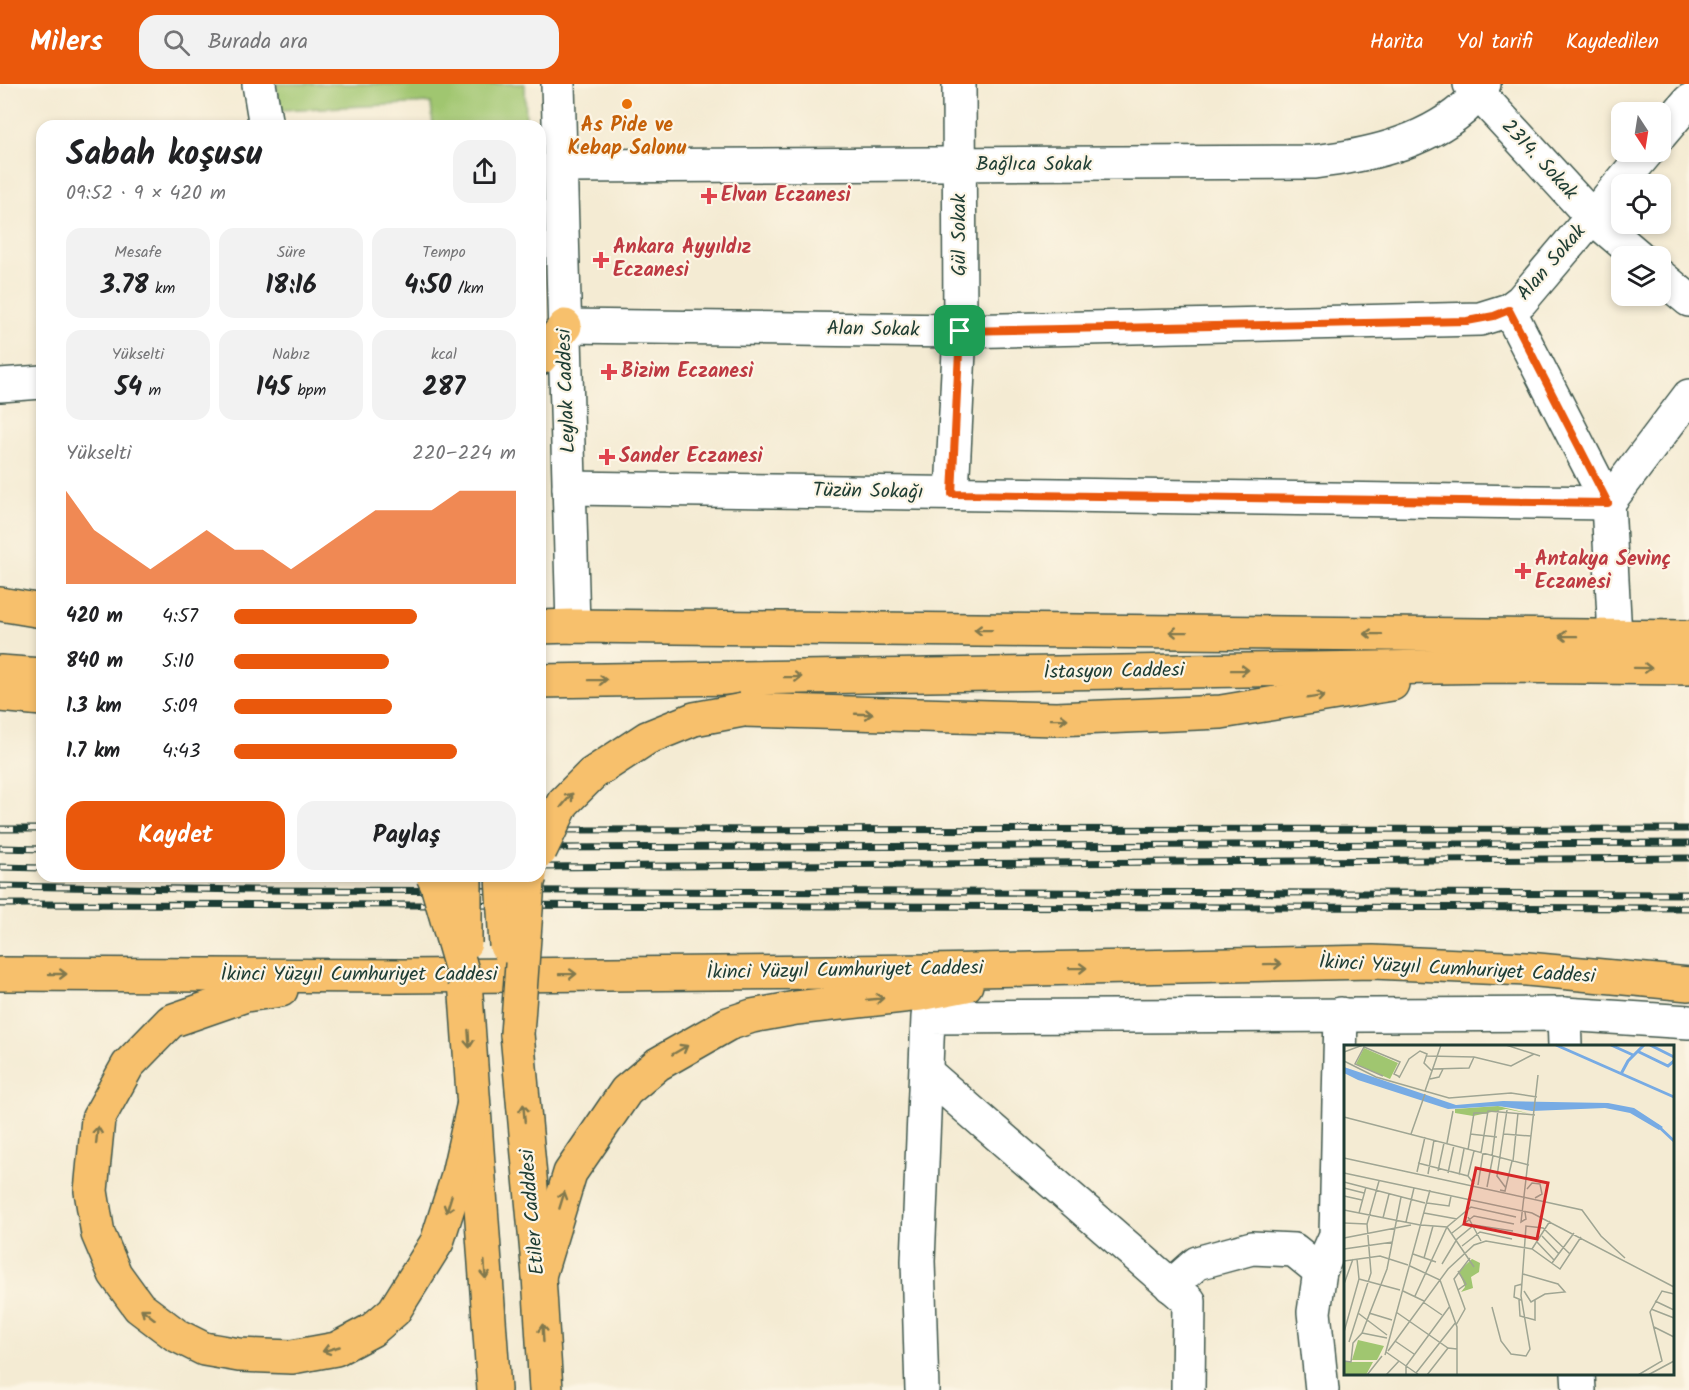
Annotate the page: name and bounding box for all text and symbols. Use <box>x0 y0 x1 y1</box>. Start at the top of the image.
search box <box>139 15 559 69</box>
text: Milers <box>30 20 103 65</box>
text: Burada ara <box>208 25 308 60</box>
icon: search <box>160 26 193 59</box>
text: Harita <box>1370 26 1424 59</box>
text: Yol tarifi <box>1457 26 1533 59</box>
text: Kaydedilen <box>1566 26 1659 59</box>
marker: As Pide ve Kebap Salonu <box>620 97 634 111</box>
north arrow <box>1611 102 1671 162</box>
map controls <box>1611 102 1671 306</box>
place label: As Pide ve Kebap Salonu <box>568 110 686 165</box>
street label: 2314. Sokak <box>1493 112 1586 208</box>
text: Sabah koşusu <box>66 129 262 182</box>
button: share <box>453 140 516 203</box>
street label: Bağlıca Sokak <box>976 149 1092 181</box>
button: locate <box>1611 174 1671 234</box>
text: 09:52 · 9 × 420 m <box>66 178 226 210</box>
place label: Elvan Eczanesi <box>721 180 852 212</box>
marker: Elvan Eczanesi <box>702 189 716 203</box>
street label: Gül Sokak <box>944 193 976 276</box>
street label: Alan Sokak <box>1509 217 1595 309</box>
place label: Ankara Ayyıldız Eczanesi <box>613 232 751 287</box>
text: Mesafe <box>114 240 162 265</box>
text: Süre <box>277 240 305 265</box>
text: Tempo <box>422 240 466 265</box>
button: layers <box>1611 246 1671 306</box>
marker: Ankara Ayyıldız Eczanesi <box>594 253 608 267</box>
text: 3.78 <box>101 265 149 307</box>
text: 18:16 <box>265 265 317 307</box>
text: 4:50 <box>404 265 451 307</box>
text: km <box>149 276 175 301</box>
text: /km <box>451 276 484 301</box>
pin <box>934 305 985 356</box>
street label: Alan Sokak <box>826 313 920 347</box>
icon: arrive <box>943 314 976 347</box>
street label: Leylak Caddesi <box>549 327 585 454</box>
text: Yükselti <box>112 342 164 367</box>
text: Nabız <box>272 342 310 367</box>
text: kcal <box>431 342 457 367</box>
place label: Bizim Eczanesi <box>621 356 754 388</box>
marker: Bizim Eczanesi <box>602 365 616 379</box>
text: 54 <box>115 367 142 409</box>
text: 145 <box>256 367 291 409</box>
text: 287 <box>423 367 465 409</box>
text: m <box>142 378 161 403</box>
text: bpm <box>291 378 326 403</box>
text: Yükselti <box>66 438 131 470</box>
text: 220–224 m <box>412 438 516 470</box>
place label: Sander Eczanesi <box>619 441 764 473</box>
marker: Sander Eczanesi <box>600 450 614 464</box>
street label: Tüzün Sokağı <box>813 475 923 509</box>
place label: Antakya Sevinç Eczanesi <box>1535 544 1671 599</box>
marker: Antakya Sevinç Eczanesi <box>1516 564 1530 578</box>
text: 420 m <box>66 601 123 633</box>
text: 4:57 <box>162 601 198 633</box>
one-way arrow <box>973 624 993 636</box>
one-way arrow <box>1168 626 1188 638</box>
one-way arrow <box>1363 628 1383 640</box>
one-way arrow <box>1558 630 1578 642</box>
text: 840 m <box>66 646 123 678</box>
text: 5:10 <box>162 646 194 678</box>
street label: İstasyon Caddesi <box>1043 655 1186 689</box>
one-way arrow <box>1633 662 1653 674</box>
one-way arrow <box>1230 664 1250 676</box>
one-way arrow <box>783 671 803 682</box>
one-way arrow <box>588 674 608 686</box>
text: 1.3 km <box>66 691 122 723</box>
text: 5:09 <box>162 691 197 723</box>
one-way arrow <box>1305 691 1325 702</box>
one-way arrow <box>854 708 874 719</box>
one-way arrow <box>1048 713 1068 725</box>
text: 1.7 km <box>66 736 120 768</box>
text: 4:43 <box>162 736 200 768</box>
one-way arrow <box>561 792 574 808</box>
button: Kaydet <box>66 801 285 870</box>
button: Paylaş <box>297 801 516 870</box>
street label: İkinci Yüzyıl Cumhuriyet Caddesi <box>1318 947 1597 993</box>
street label: İkinci Yüzyıl Cumhuriyet Caddesi <box>706 953 985 989</box>
one-way arrow <box>1263 958 1283 969</box>
street label: İkinci Yüzyıl Cumhuriyet Caddesi <box>220 959 499 991</box>
one-way arrow <box>1068 962 1088 974</box>
one-way arrow <box>48 968 68 980</box>
one-way arrow <box>558 968 578 980</box>
one-way arrow <box>865 993 885 1004</box>
one-way arrow <box>464 1029 475 1049</box>
one-way arrow <box>671 1044 688 1056</box>
inset map <box>1344 1045 1674 1375</box>
one-way arrow <box>518 1104 529 1124</box>
one-way arrow <box>92 1126 103 1146</box>
street label: Etiler Cadddesi <box>511 1146 554 1276</box>
one-way arrow <box>557 1191 568 1210</box>
one-way arrow <box>443 1194 454 1213</box>
one-way arrow <box>480 1259 491 1279</box>
one-way arrow <box>141 1307 157 1320</box>
one-way arrow <box>537 1324 548 1344</box>
one-way arrow <box>322 1343 341 1355</box>

